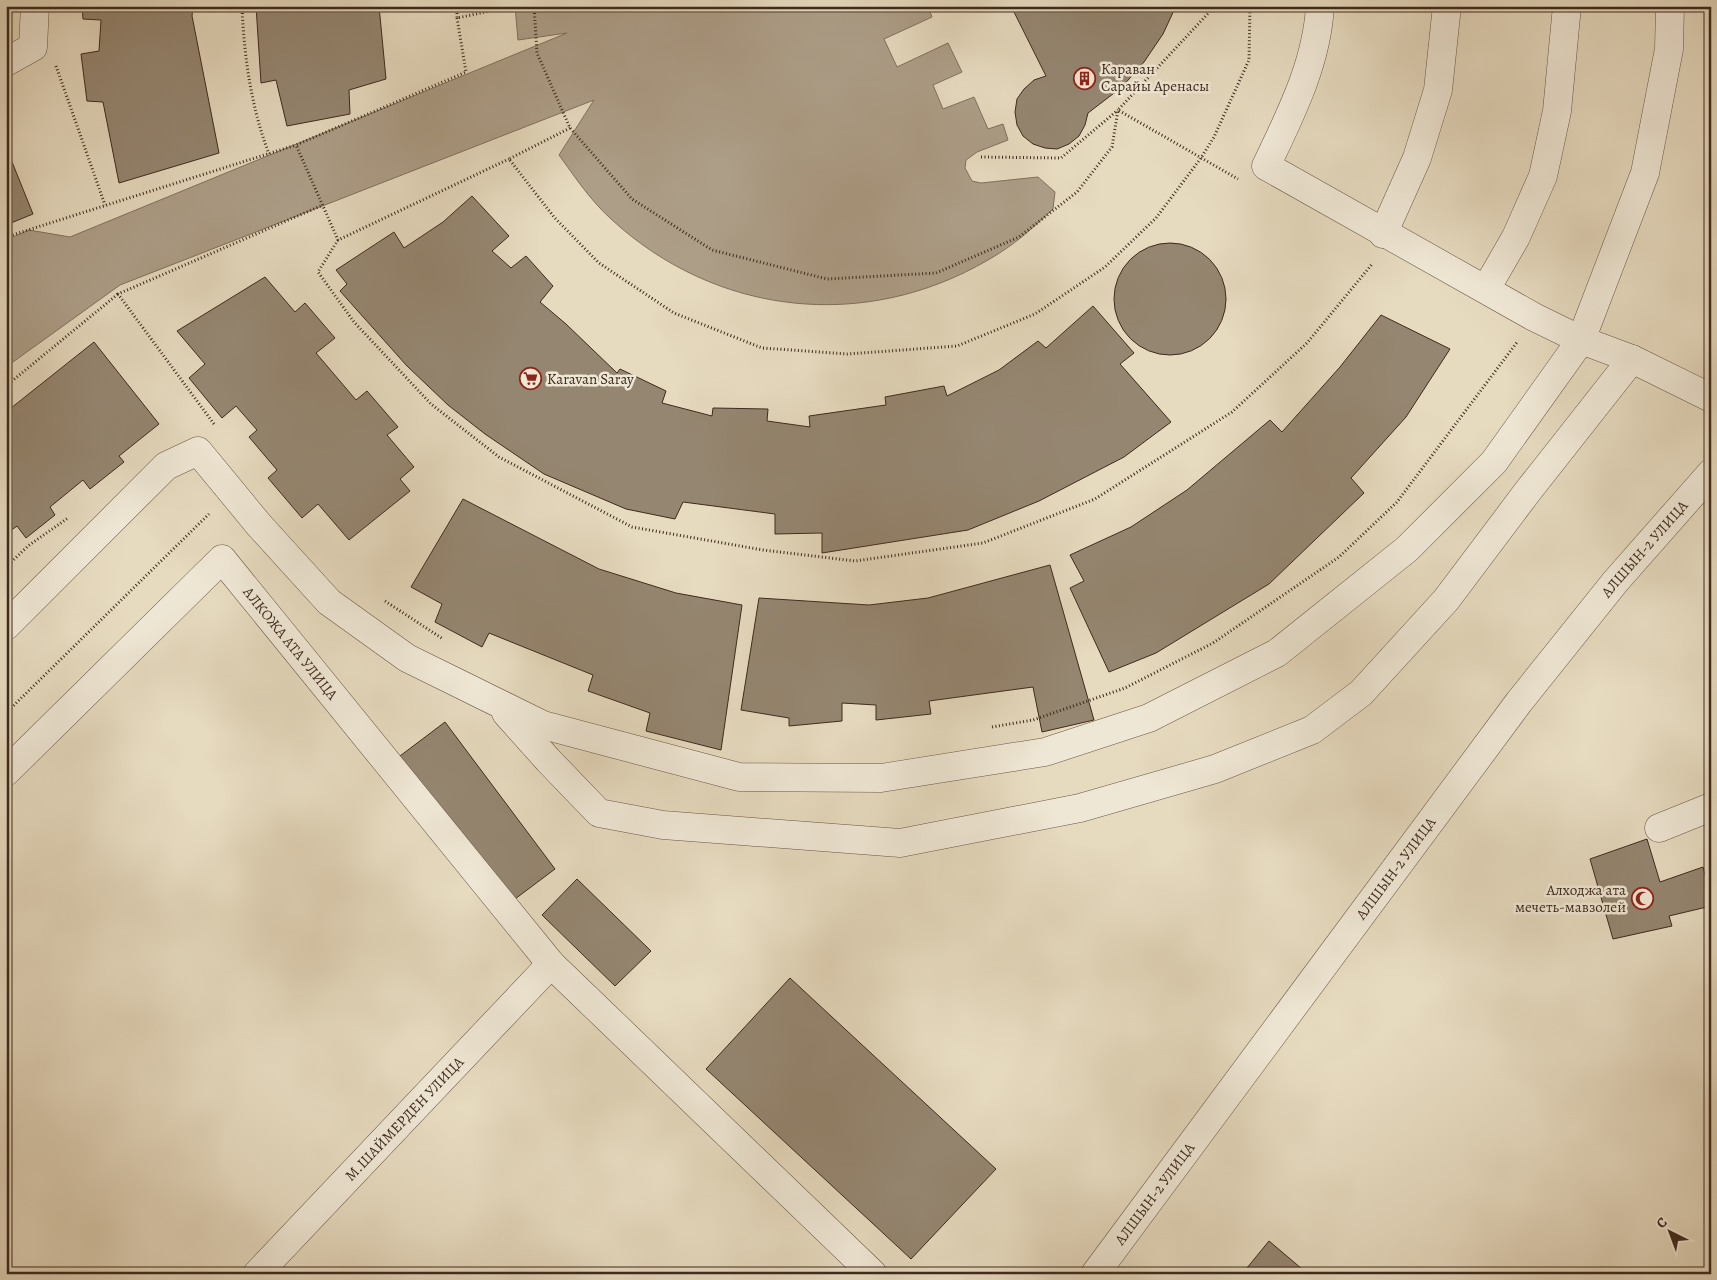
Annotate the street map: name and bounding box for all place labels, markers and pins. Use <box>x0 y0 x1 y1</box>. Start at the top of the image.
place label: Караван Сарайы Аренасы <box>1101 59 1209 96</box>
building icon: Караван Сарайы Аренасы <box>1073 66 1097 90</box>
supermarket icon: Karavan Saray <box>519 367 543 391</box>
place label: Karavan Saray <box>547 369 634 389</box>
place label: Алходжа ата мечеть-мавзолей <box>1515 880 1626 917</box>
mosque icon: Алходжа ата мечеть-мавзолей <box>1630 887 1654 911</box>

